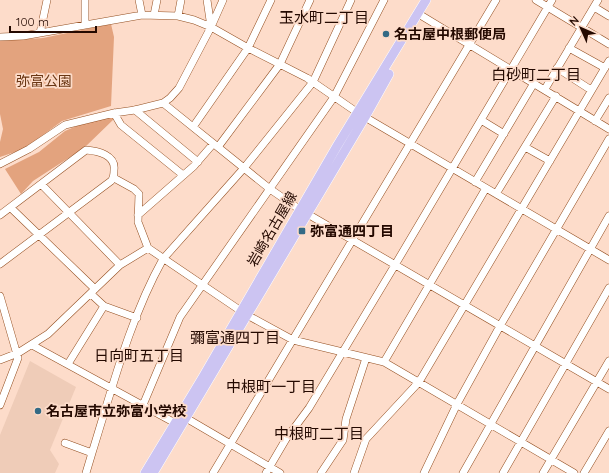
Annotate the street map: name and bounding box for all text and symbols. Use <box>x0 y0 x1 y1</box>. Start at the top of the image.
scale bar <box>10 8 96 34</box>
district label: 玉水町二丁目 <box>279 8 369 27</box>
north arrow <box>561 8 601 48</box>
text: N <box>566 13 582 29</box>
text: 100 m <box>16 14 49 29</box>
place label: 名古屋中根郵便局 <box>394 25 506 43</box>
marker: 名古屋中根郵便局 <box>381 29 391 39</box>
district label: 白砂町二丁目 <box>491 65 581 84</box>
park label: 弥富公園 <box>16 72 72 90</box>
street label: 岩崎名古屋線 <box>243 188 301 270</box>
place label: 弥富通四丁目 <box>310 222 394 240</box>
marker: 弥富通四丁目 <box>297 226 307 236</box>
district label: 彌富通四丁目 <box>190 328 280 347</box>
district label: 日向町五丁目 <box>94 346 184 365</box>
district label: 中根町一丁目 <box>226 377 316 396</box>
place label: 名古屋市立弥富小学校 <box>46 402 186 420</box>
marker: 名古屋市立弥富小学校 <box>33 406 43 416</box>
district label: 中根町二丁目 <box>274 424 364 443</box>

